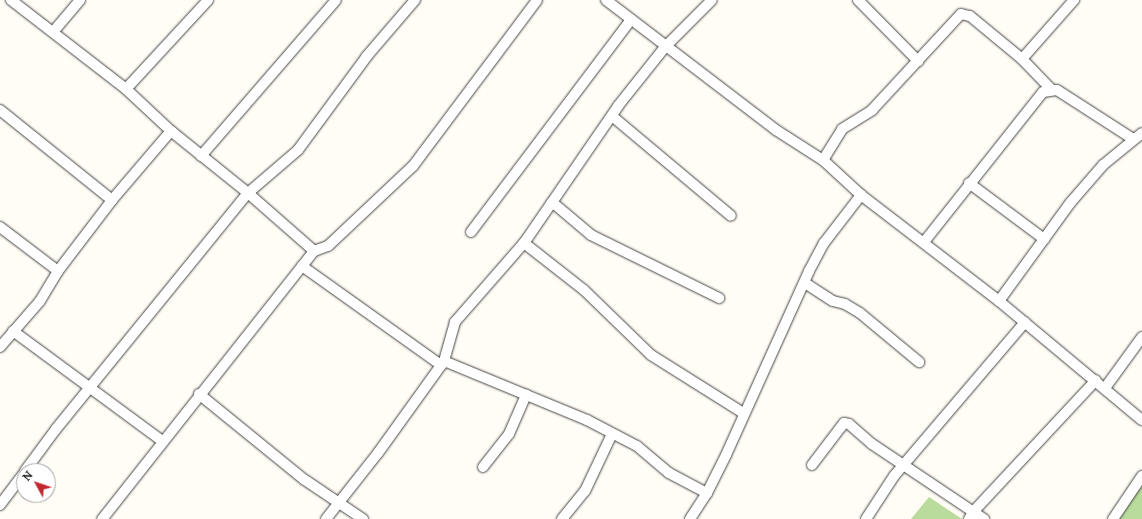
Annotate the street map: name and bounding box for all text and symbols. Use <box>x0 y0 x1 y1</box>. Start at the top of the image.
north arrow <box>16 463 56 503</box>
text: N <box>19 468 36 484</box>

